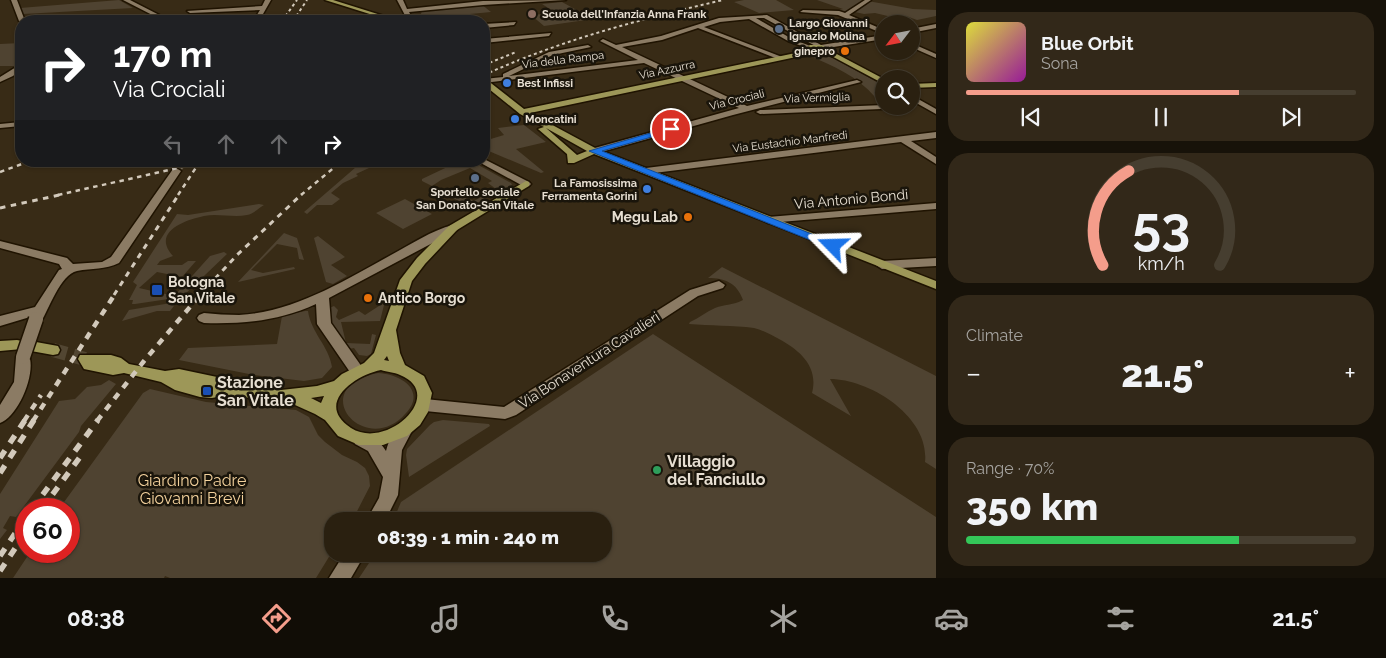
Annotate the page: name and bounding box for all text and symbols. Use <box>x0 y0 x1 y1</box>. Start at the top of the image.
marker: Scuola dell'Infanzia Anna Frank <box>526 8 538 20</box>
place label: Scuola dell'Infanzia Anna Frank <box>542 8 707 21</box>
north arrow <box>875 15 920 60</box>
map controls <box>875 15 920 115</box>
place label: Largo Giovanni Ignazio Molina <box>789 17 868 43</box>
marker: Largo Giovanni Ignazio Molina <box>773 23 785 35</box>
text: Blue Orbit <box>1041 32 1133 54</box>
text: 170 m <box>113 34 212 75</box>
icon: right <box>30 35 95 100</box>
place label: ginepro <box>794 45 835 58</box>
marker: ginepro <box>839 45 851 57</box>
street label: Via della Rampa <box>521 49 605 71</box>
text: Sona <box>1041 54 1078 73</box>
street label: Via Azzurra <box>638 58 696 82</box>
button: search <box>875 70 920 115</box>
text: Via Crociali <box>113 76 226 102</box>
marker: Best Infissi <box>501 77 513 89</box>
place label: Best Infissi <box>517 77 573 90</box>
street label: Via Crociali <box>708 87 766 113</box>
street label: Via Vermiglia <box>784 90 850 106</box>
icon: previous <box>1017 103 1045 131</box>
icon: pause <box>1147 103 1175 131</box>
icon: next <box>1277 103 1305 131</box>
pin <box>650 108 692 150</box>
marker: Moncatini <box>509 113 521 125</box>
place label: Moncatini <box>525 113 577 126</box>
icon: arrive <box>657 115 685 143</box>
street label: Via Eustachio Manfredi <box>732 128 848 156</box>
icon: left <box>159 130 187 158</box>
icon: ahead <box>212 130 240 158</box>
icon: ahead <box>265 130 293 158</box>
icon: right <box>318 130 346 158</box>
marker: Sportello sociale San Donato-San Vitale <box>469 172 481 184</box>
place label: La Famosissima Ferramenta Gorini <box>542 177 637 203</box>
marker: La Famosissima Ferramenta Gorini <box>641 183 653 195</box>
place label: Sportello sociale San Donato-San Vitale <box>416 186 534 212</box>
street label: Via Antonio Bondi <box>793 186 909 212</box>
text: 53 <box>1132 195 1190 256</box>
place label: Megu Lab <box>612 209 678 225</box>
marker: Megu Lab <box>682 211 694 223</box>
position arrow <box>806 219 858 271</box>
text: km/h <box>1137 253 1185 274</box>
place label: Bologna San Vitale <box>168 274 236 306</box>
marker: Bologna San Vitale <box>150 283 164 297</box>
place label: Antico Borgo <box>378 290 466 306</box>
marker: Antico Borgo <box>362 292 374 304</box>
street label: Via Bonaventura Cavalieri <box>516 308 662 412</box>
text: Climate <box>966 326 1023 345</box>
text: 21.5° <box>1121 351 1204 396</box>
text: − <box>966 357 981 390</box>
text: + <box>1344 357 1356 390</box>
place label: Stazione San Vitale <box>217 373 294 410</box>
marker: Stazione San Vitale <box>201 385 213 397</box>
place label: Villaggio del Fanciullo <box>667 452 766 489</box>
text: Range · 70% <box>966 459 1055 478</box>
marker: Villaggio del Fanciullo <box>651 464 663 476</box>
park label: Giardino Padre Giovanni Brevi <box>138 471 246 508</box>
text: 350 km <box>966 484 1098 529</box>
speed limit sign: 60 <box>15 498 80 563</box>
text: 08:39 · 1 min · 240 m <box>377 526 559 548</box>
icon: directions <box>259 601 294 636</box>
icon: music <box>428 601 463 636</box>
icon: phone <box>597 601 632 636</box>
icon: climate <box>766 601 801 636</box>
icon: car <box>934 601 969 636</box>
icon: filters <box>1103 601 1138 636</box>
text: 08:38 <box>67 605 125 631</box>
text: 21.5° <box>1272 605 1319 631</box>

